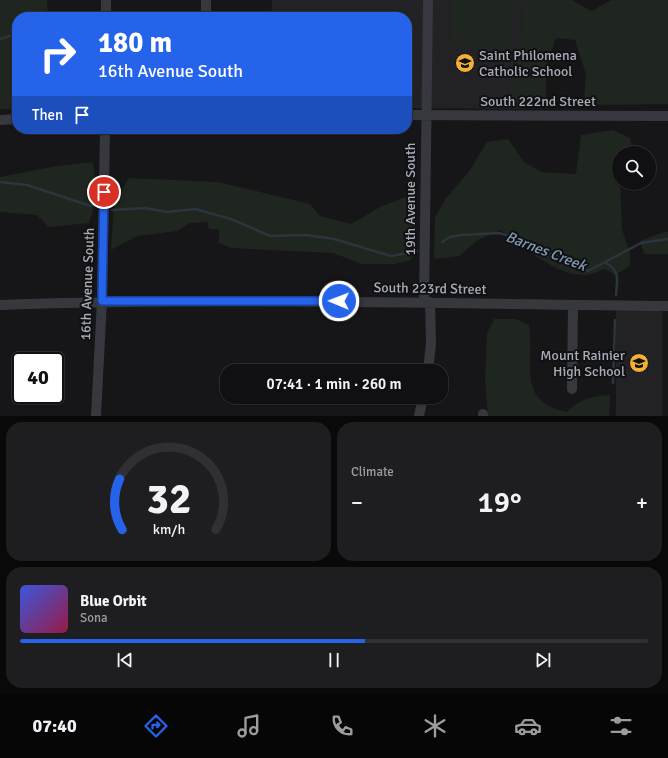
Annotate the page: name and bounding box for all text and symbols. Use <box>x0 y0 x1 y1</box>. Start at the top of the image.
text: 180 m <box>98 26 172 60</box>
icon: right <box>32 28 84 80</box>
place label: Saint Philomena Catholic School <box>479 47 577 80</box>
school or university icon: Saint Philomena Catholic School <box>454 52 476 74</box>
text: 16th Avenue South <box>98 60 243 82</box>
street label: South 222nd Street <box>480 93 596 110</box>
icon: arrive <box>71 104 93 126</box>
text: Then <box>32 106 63 124</box>
street label: 19th Avenue South <box>402 143 419 255</box>
map controls <box>612 146 656 190</box>
button: search <box>612 146 656 190</box>
pin <box>87 175 121 209</box>
icon: arrive <box>93 181 115 203</box>
street label: 16th Avenue South <box>77 227 98 341</box>
water label: Barnes Creek <box>503 227 590 275</box>
street label: South 223rd Street <box>373 279 487 298</box>
position arrow <box>318 280 360 322</box>
place label: Mount Rainier High School <box>540 347 626 380</box>
speed limit sign: 40 <box>12 352 64 404</box>
school or university icon: Mount Rainier High School <box>628 352 650 374</box>
text: 07:41 · 1 min · 260 m <box>267 375 401 393</box>
text: Climate <box>351 464 394 480</box>
text: 32 <box>146 473 191 524</box>
text: 19° <box>478 484 521 521</box>
text: − <box>351 489 363 516</box>
text: + <box>636 489 648 516</box>
text: km/h <box>152 520 185 537</box>
text: Blue Orbit <box>80 592 147 610</box>
text: Sona <box>80 610 108 626</box>
icon: previous <box>114 649 136 671</box>
icon: pause <box>323 649 345 671</box>
icon: next <box>532 649 554 671</box>
icon: directions <box>142 712 170 740</box>
icon: music <box>235 712 263 740</box>
icon: phone <box>328 712 356 740</box>
icon: climate <box>421 712 449 740</box>
icon: car <box>514 712 542 740</box>
icon: filters <box>607 712 635 740</box>
text: 07:40 <box>33 715 77 737</box>

